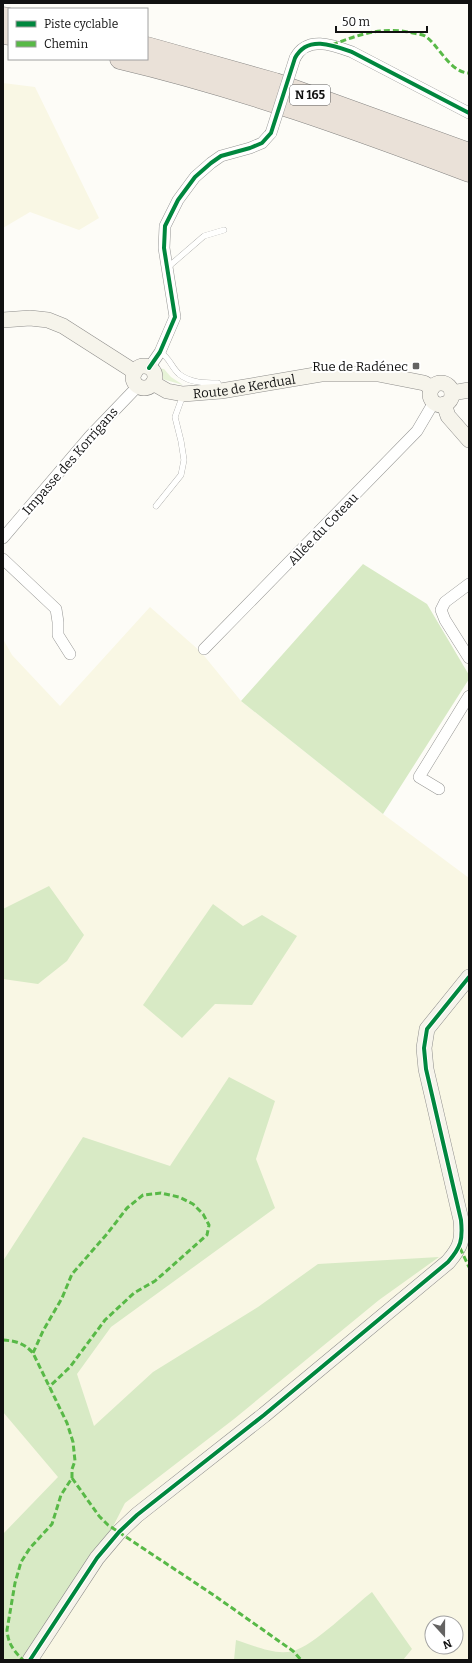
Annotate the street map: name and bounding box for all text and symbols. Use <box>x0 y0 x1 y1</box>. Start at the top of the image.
legend <box>8 8 148 60</box>
scale bar <box>336 8 427 34</box>
text: 50 m <box>342 15 371 29</box>
text: Piste cyclable <box>44 17 118 31</box>
text: Chemin <box>44 37 88 51</box>
road number: N 165 <box>290 85 330 105</box>
place label: Rue de Radénec <box>312 359 408 374</box>
marker: Rue de Radénec <box>411 361 421 371</box>
street label: Route de Kerdual <box>192 371 297 401</box>
street label: Impasse des Korrigans <box>19 404 121 518</box>
street label: Allée du Coteau <box>285 490 361 568</box>
north arrow <box>424 1615 464 1655</box>
text: N <box>441 1636 454 1652</box>

